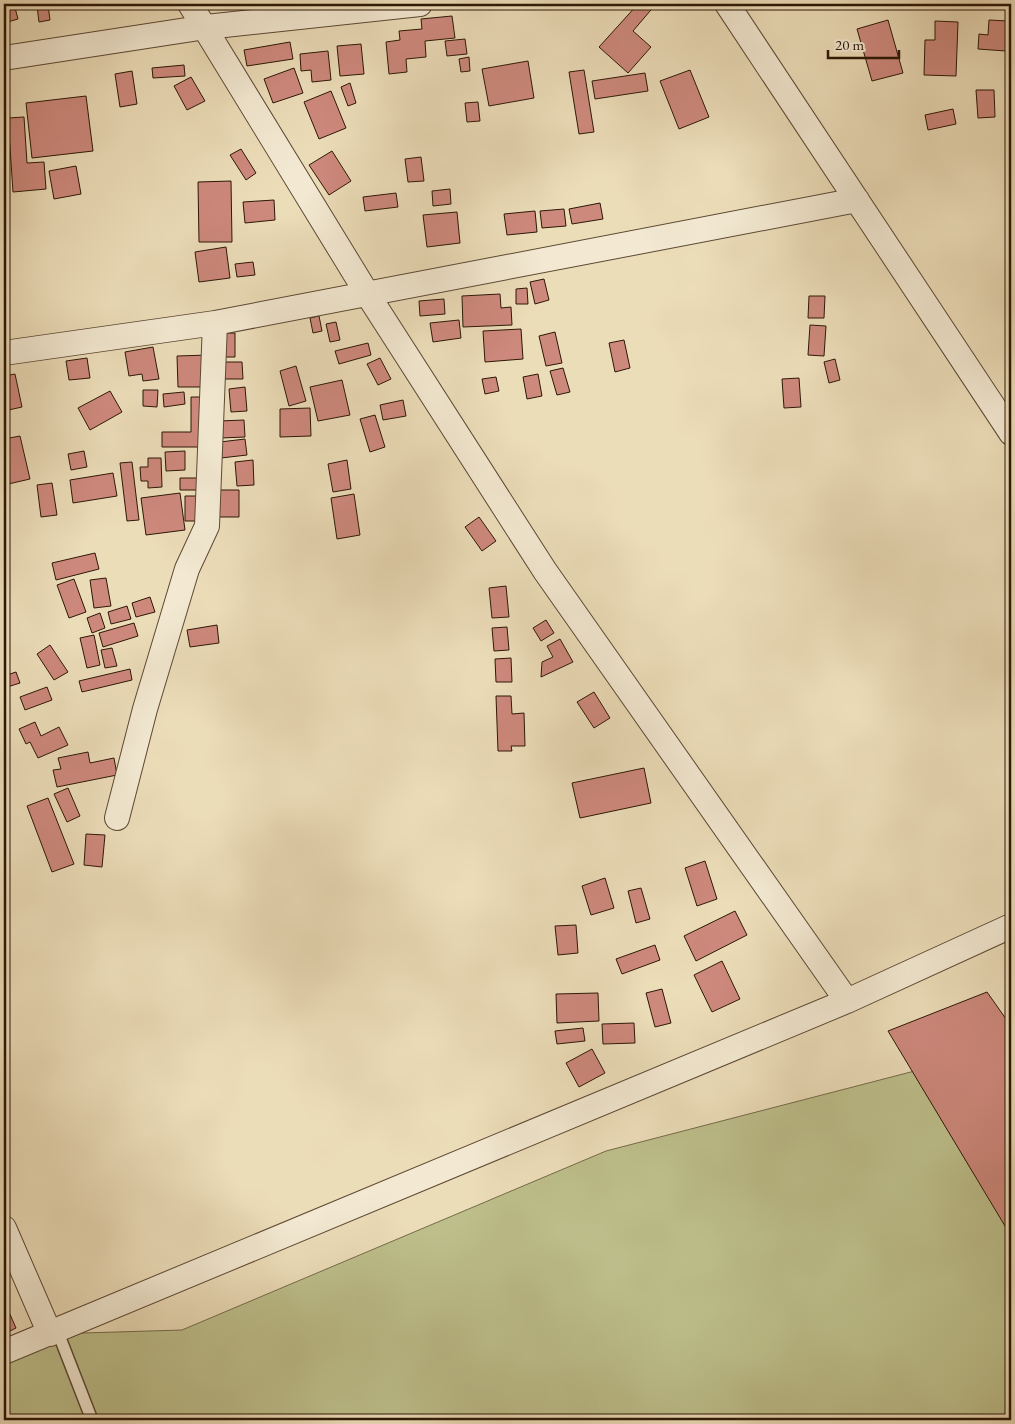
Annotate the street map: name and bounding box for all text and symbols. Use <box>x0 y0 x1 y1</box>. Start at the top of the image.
scale bar <box>828 28 899 60</box>
text: 20 m <box>835 35 864 54</box>

